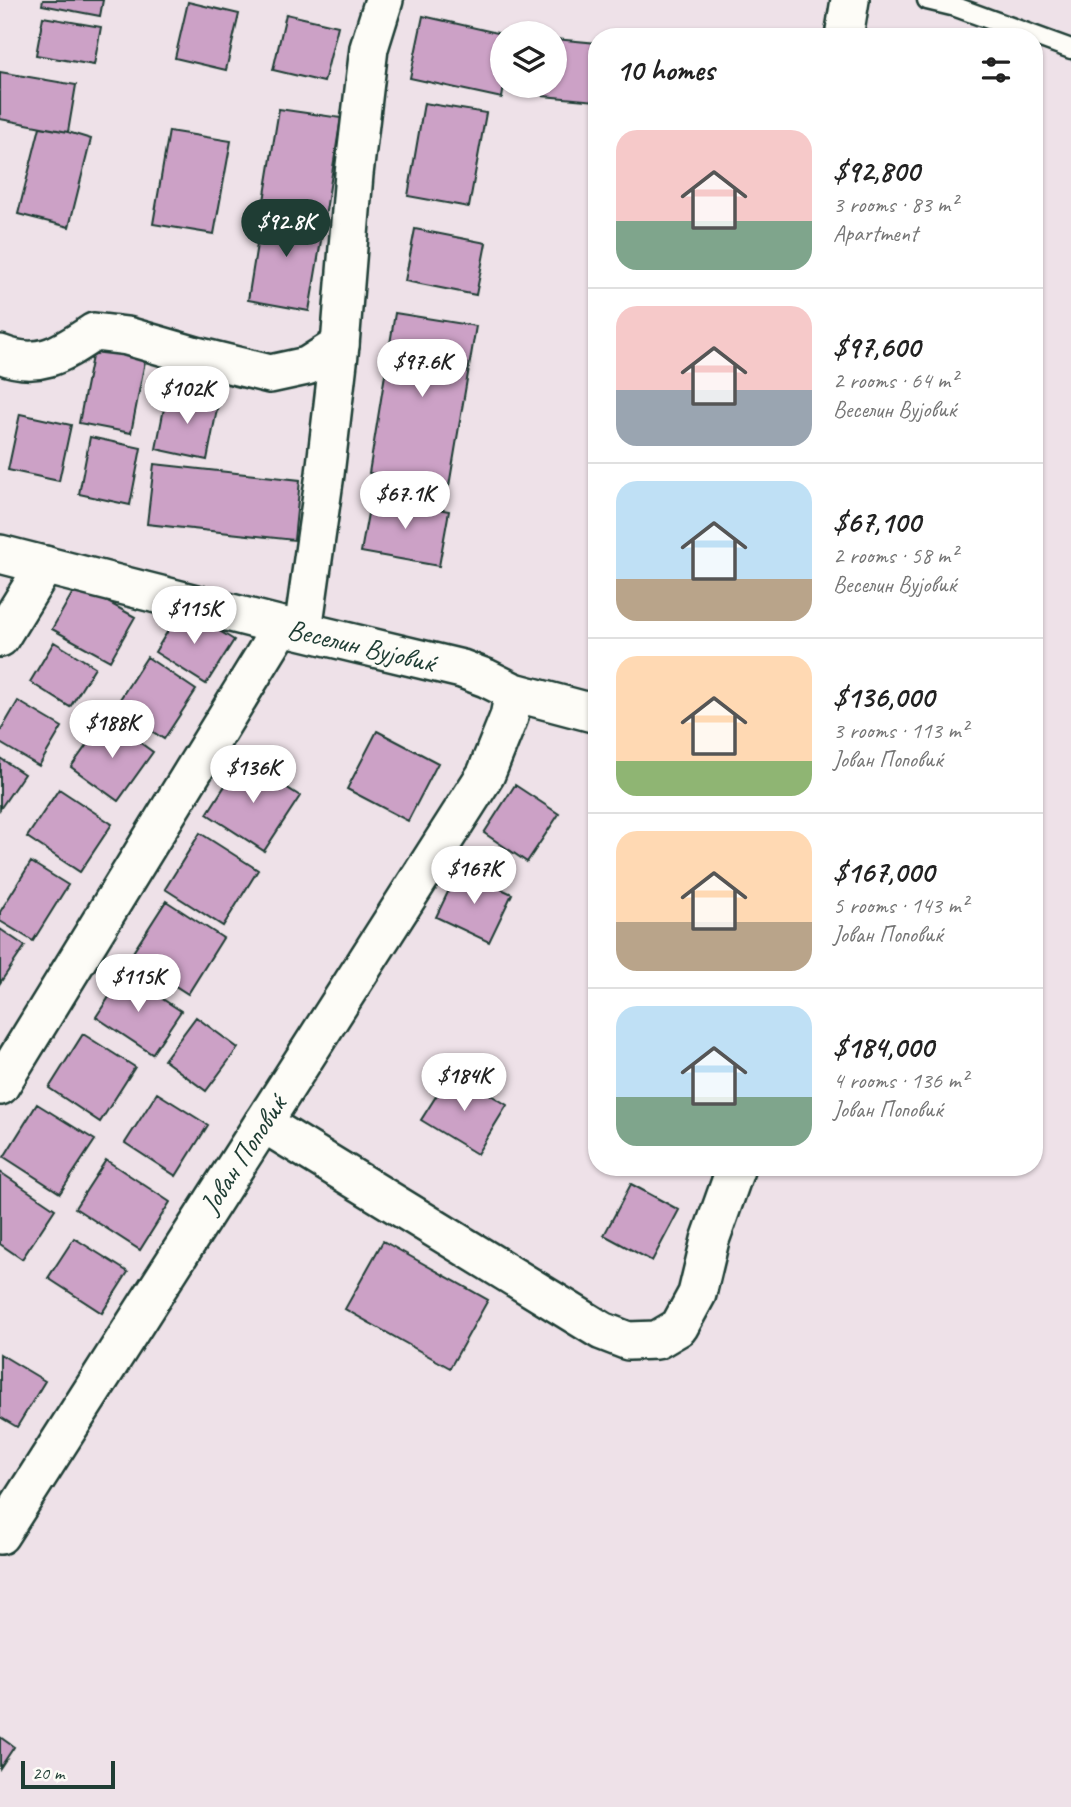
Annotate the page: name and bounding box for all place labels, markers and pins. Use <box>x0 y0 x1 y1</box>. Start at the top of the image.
pin: $92.8K <box>229 200 343 259</box>
pin: $97.6K <box>365 340 479 399</box>
pin: $102K <box>138 366 236 426</box>
pin: $67.1K <box>348 472 462 531</box>
pin: $115K <box>145 586 243 646</box>
pin: $188K <box>63 700 161 760</box>
pin: $136K <box>204 746 302 805</box>
pin: $167K <box>425 846 523 906</box>
pin: $115K <box>89 954 187 1014</box>
pin: $184K <box>415 1054 513 1113</box>

